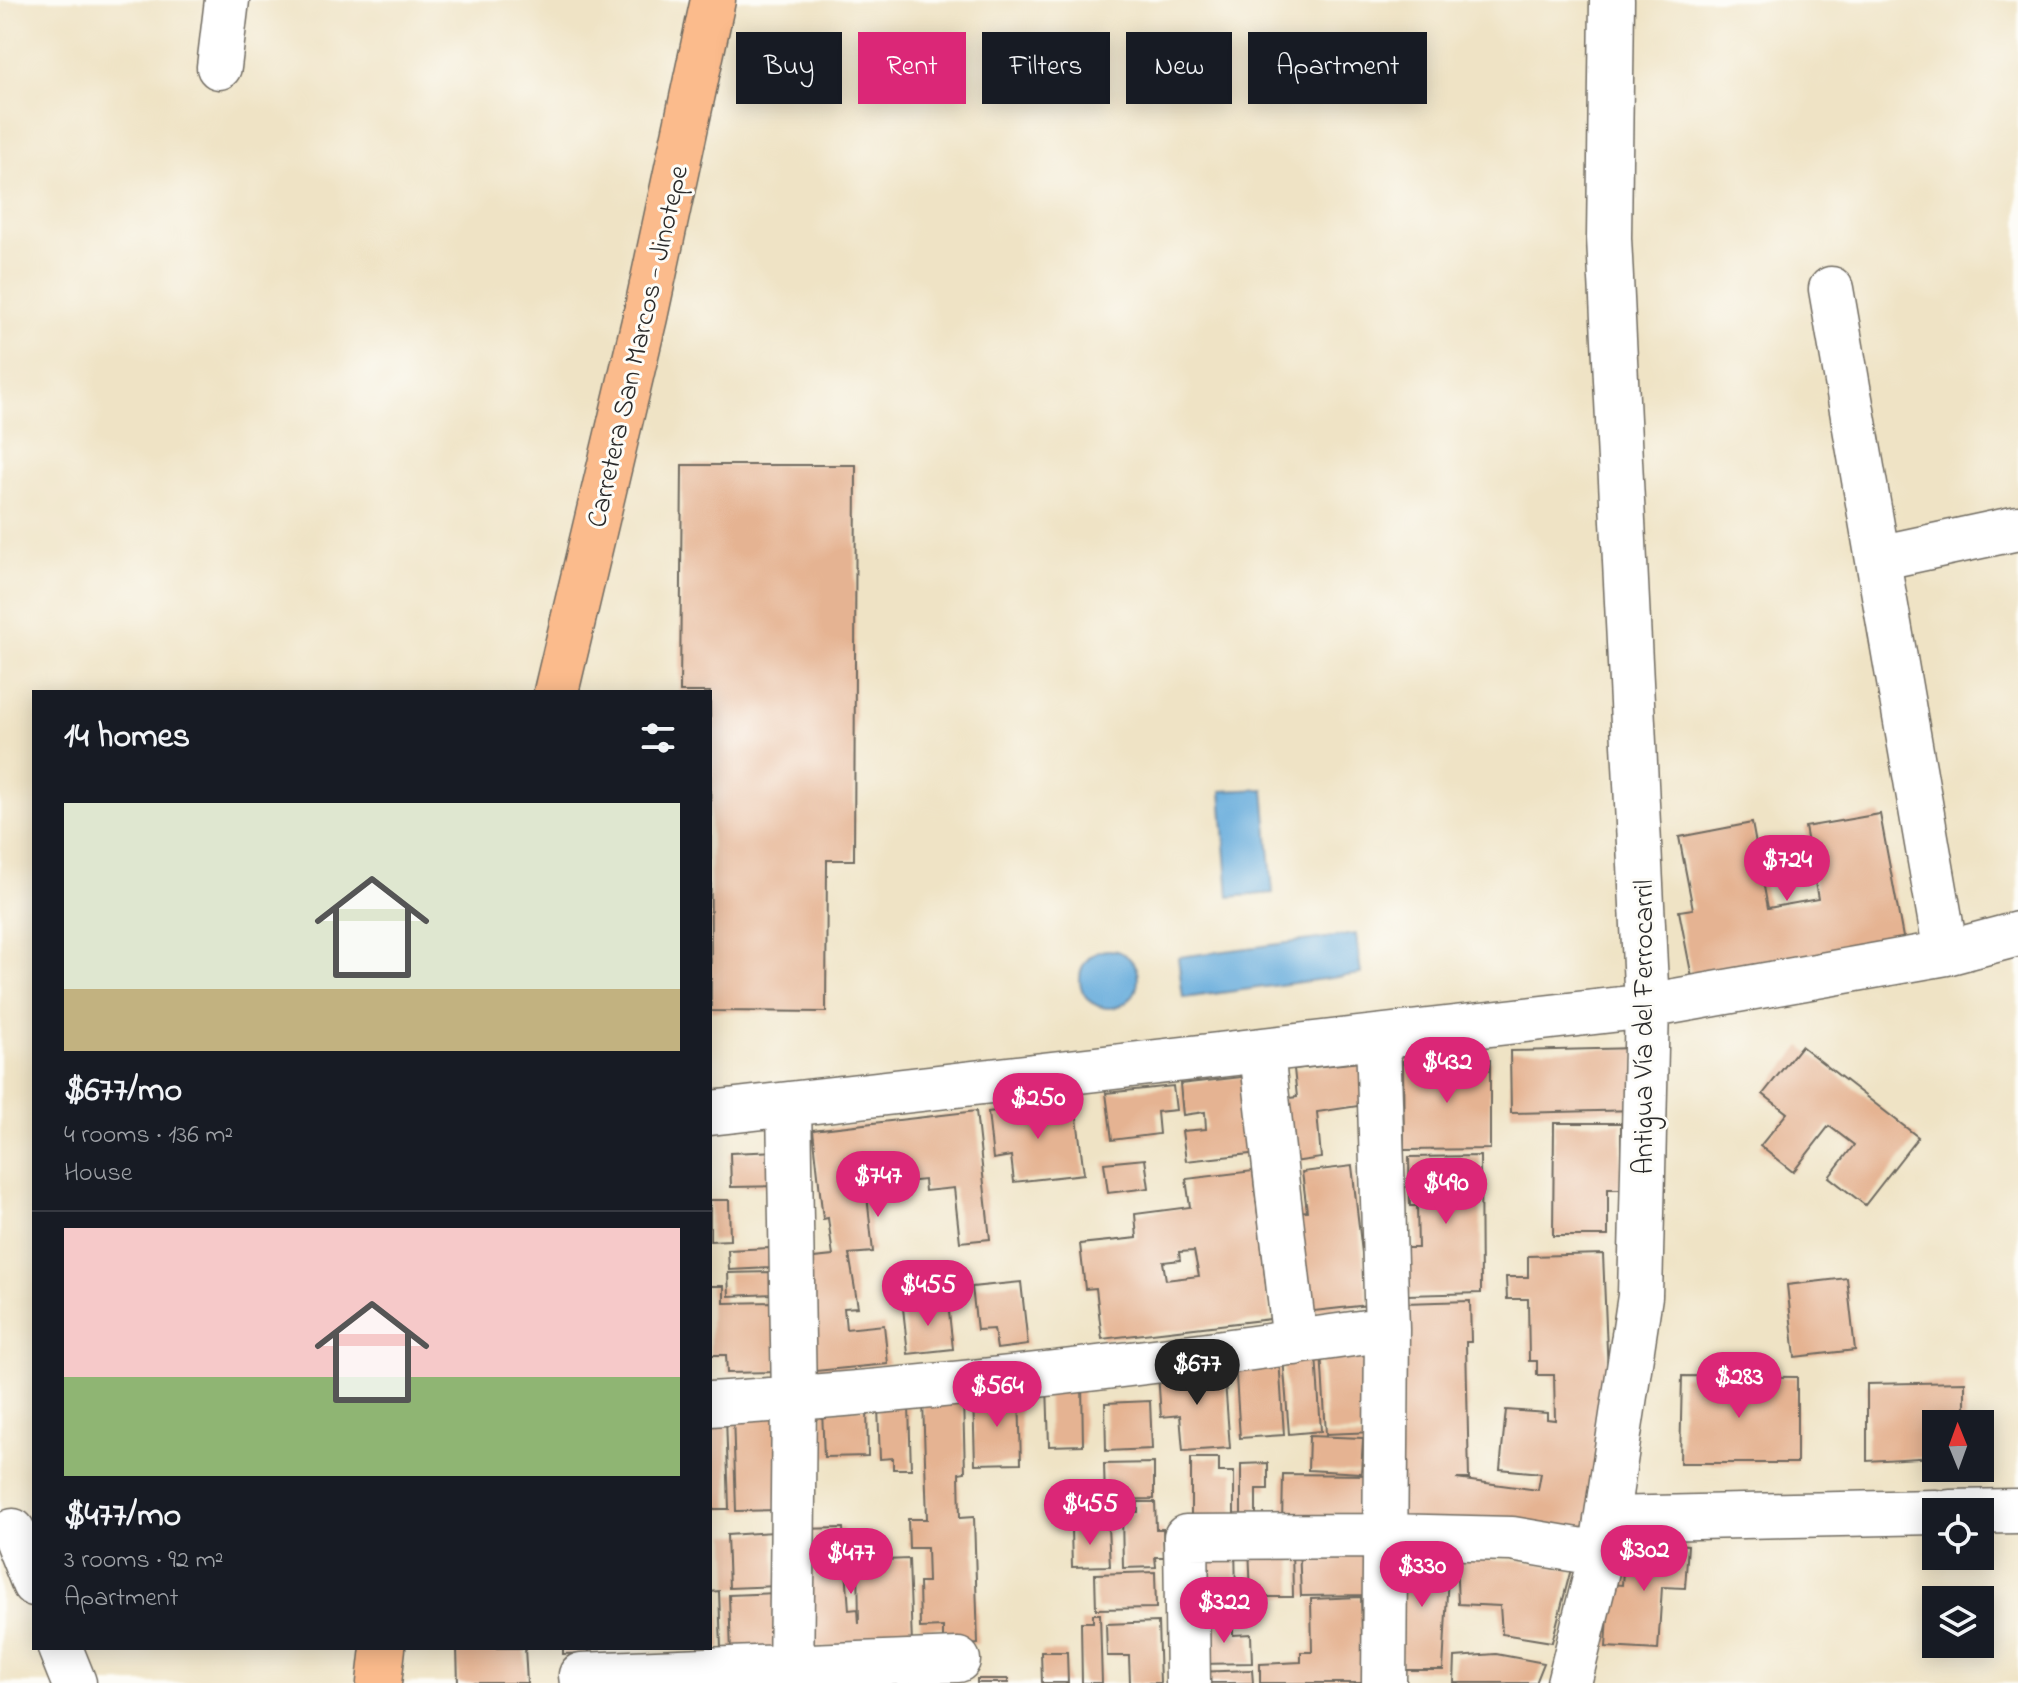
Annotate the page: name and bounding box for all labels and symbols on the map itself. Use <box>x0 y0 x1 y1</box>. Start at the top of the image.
street label: Carretera San Marcos - Jinotepe <box>578 161 701 532</box>
pin: $724 <box>1740 835 1834 903</box>
street label: Antigua Vía del Ferrocarril <box>1625 879 1666 1175</box>
pin: $432 <box>1400 1037 1494 1105</box>
pin: $250 <box>991 1073 1085 1141</box>
pin: $747 <box>831 1151 925 1219</box>
pin: $490 <box>1399 1158 1493 1226</box>
pin: $455 <box>881 1260 975 1328</box>
pin: $677 <box>1150 1339 1244 1407</box>
pin: $283 <box>1692 1352 1786 1420</box>
pin: $564 <box>950 1361 1044 1429</box>
north arrow <box>1922 1410 1994 1482</box>
pin: $455 <box>1043 1479 1137 1547</box>
pin: $302 <box>1597 1525 1691 1593</box>
pin: $477 <box>804 1528 898 1596</box>
pin: $330 <box>1375 1541 1469 1609</box>
pin: $322 <box>1177 1577 1271 1645</box>

